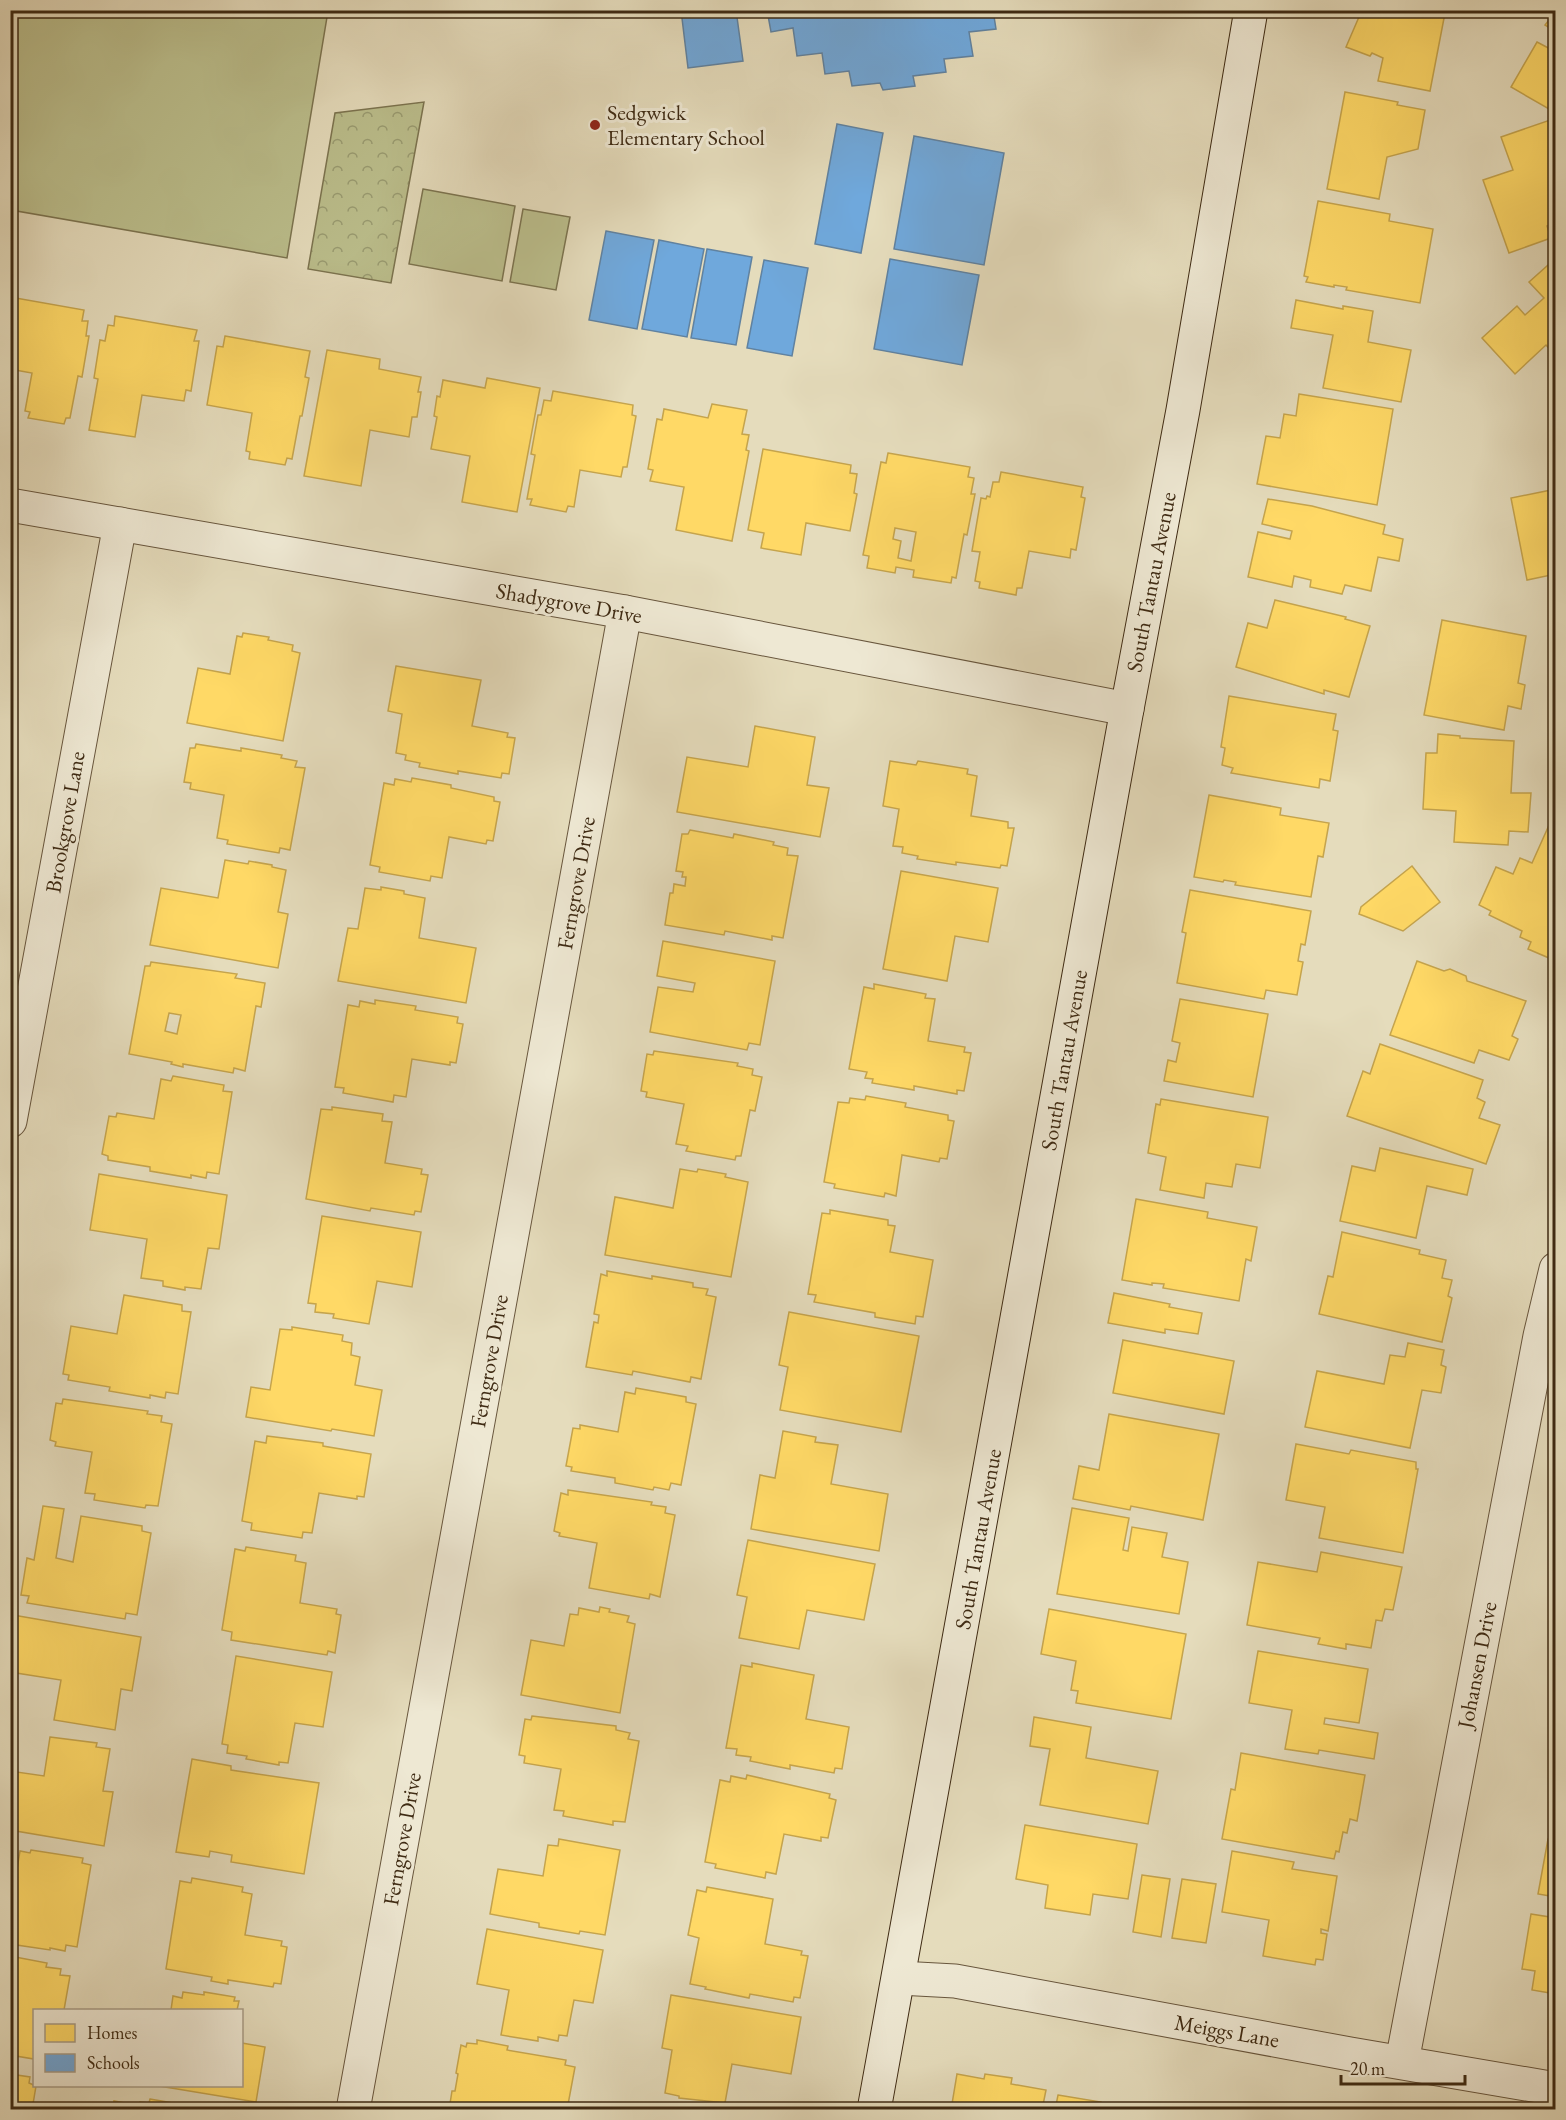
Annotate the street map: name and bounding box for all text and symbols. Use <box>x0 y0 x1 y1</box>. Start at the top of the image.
place label: Sedgwick Elementary School <box>607 98 765 152</box>
marker: Sedgwick Elementary School <box>588 118 602 132</box>
street label: South Tantau Avenue <box>1119 489 1183 675</box>
street label: Shadygrove Drive <box>494 576 645 630</box>
street label: Brookgrove Lane <box>38 748 92 895</box>
street label: Ferngrove Drive <box>550 814 602 952</box>
street label: South Tantau Avenue <box>1034 967 1094 1153</box>
street label: Ferngrove Drive <box>463 1292 515 1430</box>
street label: South Tantau Avenue <box>948 1446 1008 1632</box>
street label: Johansen Drive <box>1450 1599 1504 1733</box>
street label: Ferngrove Drive <box>376 1770 428 1908</box>
street label: Meiggs Lane <box>1172 2008 1282 2055</box>
legend <box>33 2009 243 2087</box>
text: Homes <box>87 2021 138 2044</box>
scale bar <box>1341 2048 1466 2086</box>
text: Schools <box>87 2051 140 2074</box>
text: 20 m <box>1350 2057 1385 2080</box>

